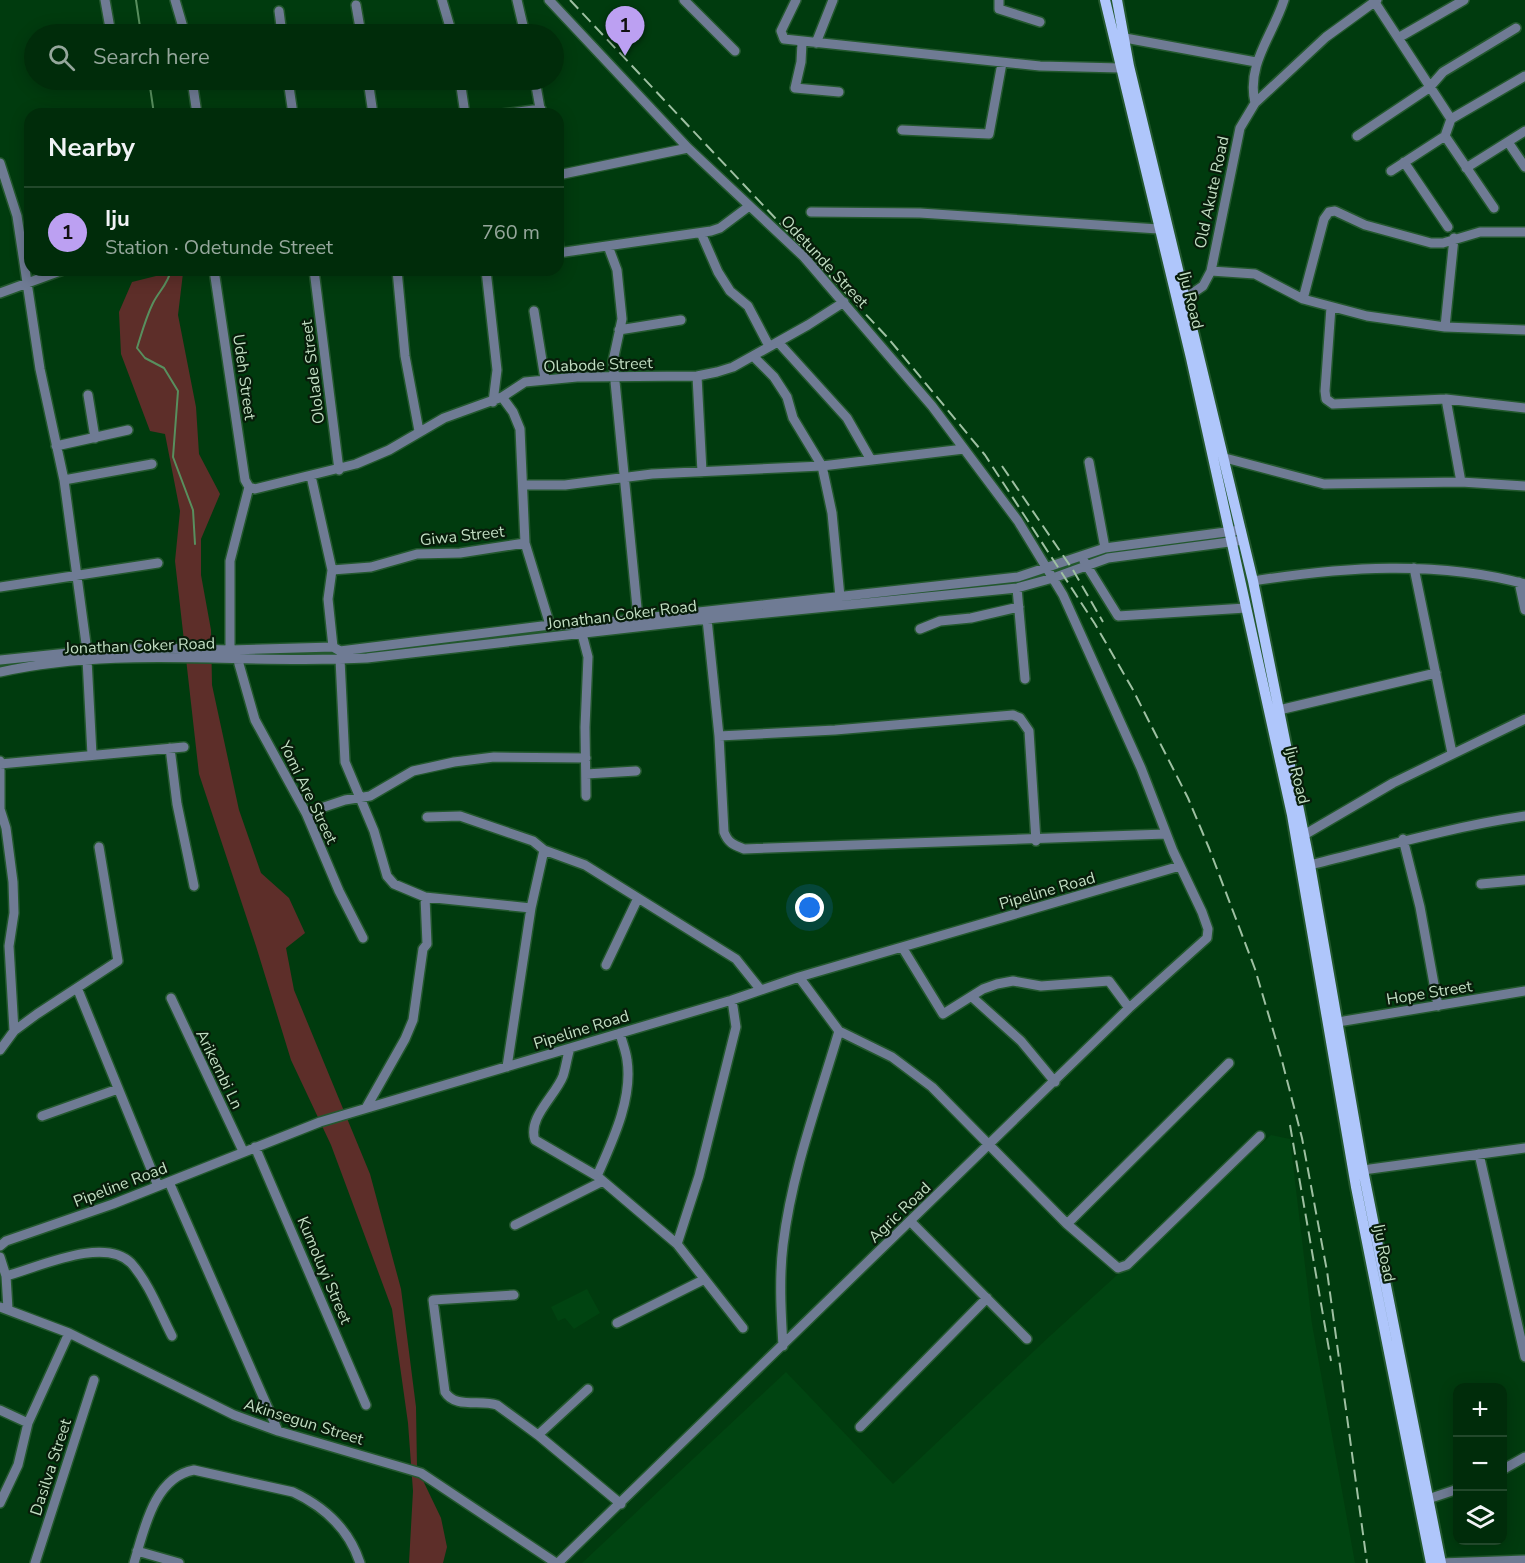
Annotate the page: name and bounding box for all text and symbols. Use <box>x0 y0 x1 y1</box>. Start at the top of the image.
pin: 1 <box>606 7 644 56</box>
search box <box>24 24 564 90</box>
icon: search <box>45 41 78 74</box>
text: Search here <box>93 42 210 72</box>
text: Nearby <box>48 130 135 165</box>
street label: Old Akute Road <box>1189 134 1235 250</box>
text: Iju <box>105 204 130 234</box>
street label: Odetunde Street <box>776 211 873 313</box>
text: 1 <box>62 219 74 246</box>
text: 760 m <box>482 219 540 246</box>
text: Station · Odetunde Street <box>105 234 333 261</box>
street label: Iju Road <box>1173 269 1209 331</box>
street label: Ololade Street <box>296 318 330 425</box>
street label: Udeh Street <box>227 333 261 422</box>
street label: Olabode Street <box>543 352 653 378</box>
street label: Giwa Street <box>419 521 506 551</box>
street label: Jonathan Coker Road <box>545 595 698 635</box>
street label: Jonathan Coker Road <box>63 632 216 660</box>
street label: Yomi Are Street <box>273 736 343 848</box>
street label: Iju Road <box>1279 744 1315 806</box>
street label: Pipeline Road <box>997 867 1098 915</box>
your location <box>795 893 824 922</box>
street label: Hope Street <box>1385 975 1474 1011</box>
street label: Pipeline Road <box>531 1005 632 1055</box>
street label: Arikembi Ln <box>190 1026 248 1113</box>
street label: Pipeline Road <box>70 1157 171 1213</box>
street label: Agric Road <box>864 1177 936 1248</box>
street label: Kumoluyi Street <box>292 1213 357 1328</box>
street label: Iju Road <box>1368 1223 1400 1284</box>
map controls <box>1453 1383 1507 1545</box>
button: + <box>1453 1383 1507 1437</box>
street label: Akinsegun Street <box>241 1393 367 1451</box>
street label: Dasilva Street <box>25 1416 77 1519</box>
button: − <box>1453 1437 1507 1491</box>
button: layers <box>1453 1491 1507 1545</box>

